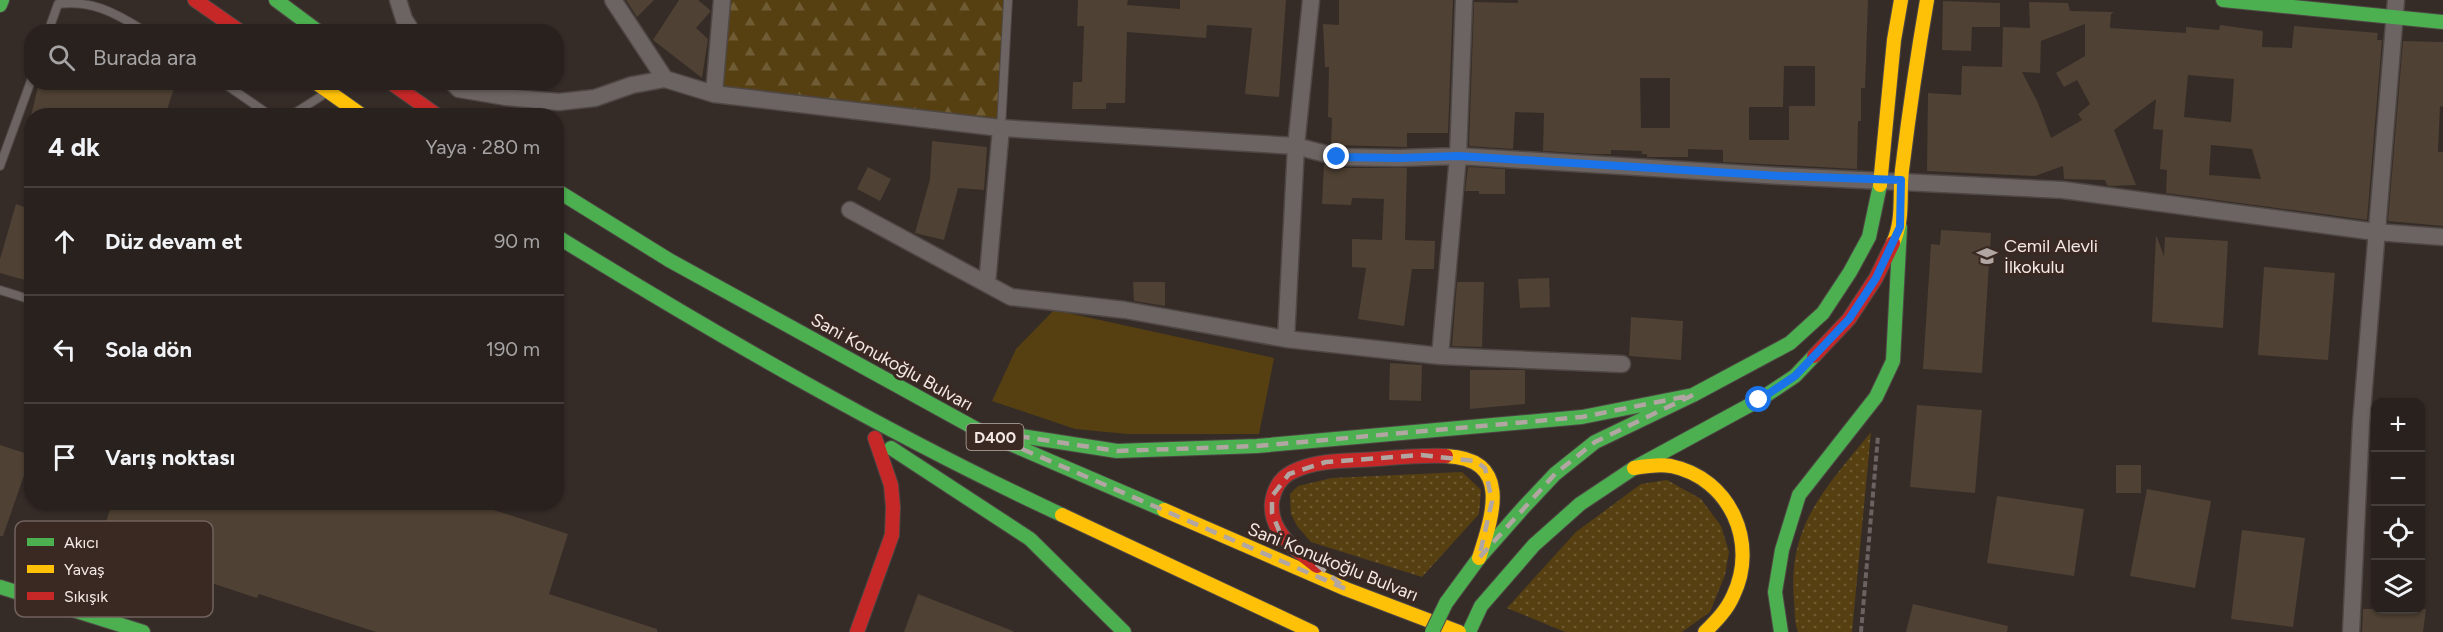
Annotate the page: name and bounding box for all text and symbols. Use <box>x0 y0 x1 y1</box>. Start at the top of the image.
search box <box>24 24 564 90</box>
icon: search <box>45 41 78 74</box>
text: Burada ara <box>93 44 197 71</box>
text: 4 dk <box>48 131 100 163</box>
text: Yaya · 280 m <box>425 135 540 159</box>
route end <box>1323 143 1349 169</box>
icon: ahead <box>48 225 81 258</box>
text: Düz devam et <box>105 228 242 255</box>
text: 90 m <box>494 229 540 253</box>
place label: Cemil Alevli İlkokulu <box>2004 235 2098 278</box>
school or university icon: Cemil Alevli İlkokulu <box>1975 244 1999 268</box>
street label: Sani Konukoğlu Bulvarı <box>807 308 977 416</box>
icon: left <box>48 333 81 366</box>
text: Sola dön <box>105 336 192 363</box>
text: 190 m <box>486 337 540 361</box>
route start <box>1745 386 1771 412</box>
map controls <box>2371 398 2425 614</box>
button: + <box>2371 398 2425 452</box>
road number: D400 <box>966 424 1024 450</box>
icon: arrive <box>48 441 81 474</box>
text: Varış noktası <box>105 444 235 471</box>
button: − <box>2371 452 2425 506</box>
button: locate <box>2371 506 2425 560</box>
street label: Sani Konukoğlu Bulvarı <box>1245 518 1421 606</box>
legend <box>15 521 213 617</box>
text: Akıcı <box>64 533 99 552</box>
text: Yavaş <box>64 560 105 579</box>
button: layers <box>2371 560 2425 614</box>
text: Sıkışık <box>64 587 108 606</box>

